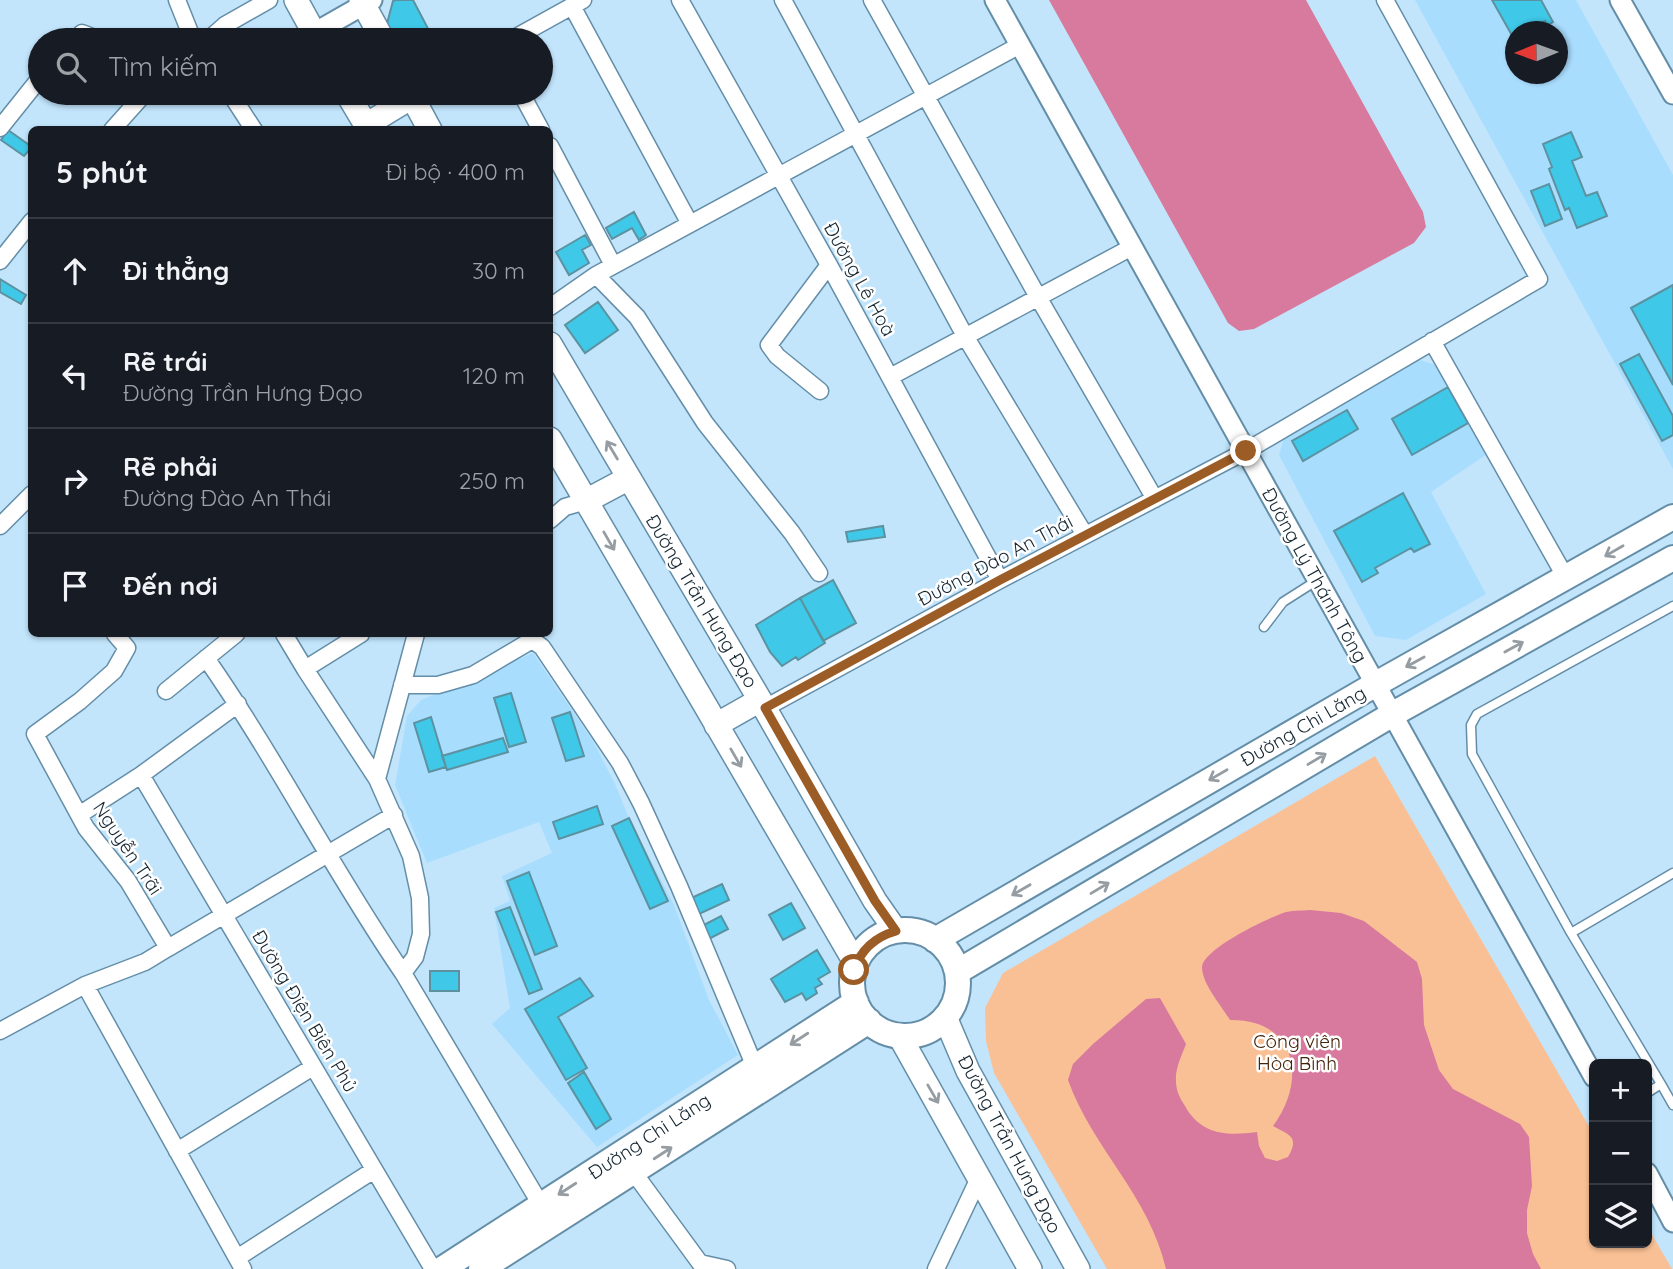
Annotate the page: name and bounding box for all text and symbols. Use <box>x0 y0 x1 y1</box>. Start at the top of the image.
north arrow <box>1505 21 1568 84</box>
search box <box>28 28 553 105</box>
icon: search <box>52 48 90 86</box>
text: Tìm kiếm <box>108 50 218 83</box>
text: 5 phút <box>56 153 148 191</box>
text: Đi bộ · 400 m <box>386 157 525 186</box>
street label: Đường Lê Hoà <box>819 218 901 340</box>
icon: ahead <box>56 252 94 290</box>
text: Đi thẳng <box>123 254 229 287</box>
text: 30 m <box>472 256 525 285</box>
text: Rẽ trái <box>123 345 207 378</box>
icon: left <box>56 357 94 395</box>
text: 120 m <box>463 361 525 390</box>
text: Đường Trần Hưng Đạo <box>123 378 363 407</box>
route end <box>1230 435 1261 466</box>
one-way arrow <box>605 441 619 461</box>
text: Rẽ phải <box>123 450 217 483</box>
icon: right <box>56 462 94 500</box>
text: 250 m <box>459 466 525 495</box>
text: Đường Đào An Thái <box>123 483 331 512</box>
street label: Đường Lý Thánh Tông <box>1257 483 1373 667</box>
street label: Đường Đào An Thái <box>913 509 1077 611</box>
street label: Đường Trần Hưng Đạo <box>641 510 763 692</box>
one-way arrow <box>602 530 616 550</box>
one-way arrow <box>1604 544 1624 558</box>
icon: arrive <box>56 567 94 605</box>
text: Đến nơi <box>123 569 218 602</box>
one-way arrow <box>1503 639 1524 653</box>
one-way arrow <box>1405 656 1426 669</box>
street label: Đường Chi Lăng <box>1236 680 1370 772</box>
one-way arrow <box>729 748 743 768</box>
one-way arrow <box>1306 752 1326 766</box>
one-way arrow <box>1208 769 1228 783</box>
street label: Nguyễn Trãi <box>88 797 168 899</box>
one-way arrow <box>1089 880 1109 894</box>
one-way arrow <box>1012 883 1032 897</box>
street label: Đường Điện Biên Phủ <box>247 926 363 1096</box>
route start <box>838 954 869 985</box>
park label: Công viên Hòa Bình <box>1253 1029 1341 1075</box>
one-way arrow <box>789 1032 809 1046</box>
street label: Đường Trần Hưng Đạo <box>953 1051 1067 1237</box>
map controls <box>1589 1059 1652 1248</box>
button: + <box>1589 1059 1652 1122</box>
one-way arrow <box>926 1084 940 1104</box>
street label: Đường Chi Lăng <box>583 1088 715 1184</box>
button: − <box>1589 1122 1652 1185</box>
one-way arrow <box>653 1146 672 1160</box>
one-way arrow <box>557 1182 577 1196</box>
button: layers <box>1589 1185 1652 1248</box>

